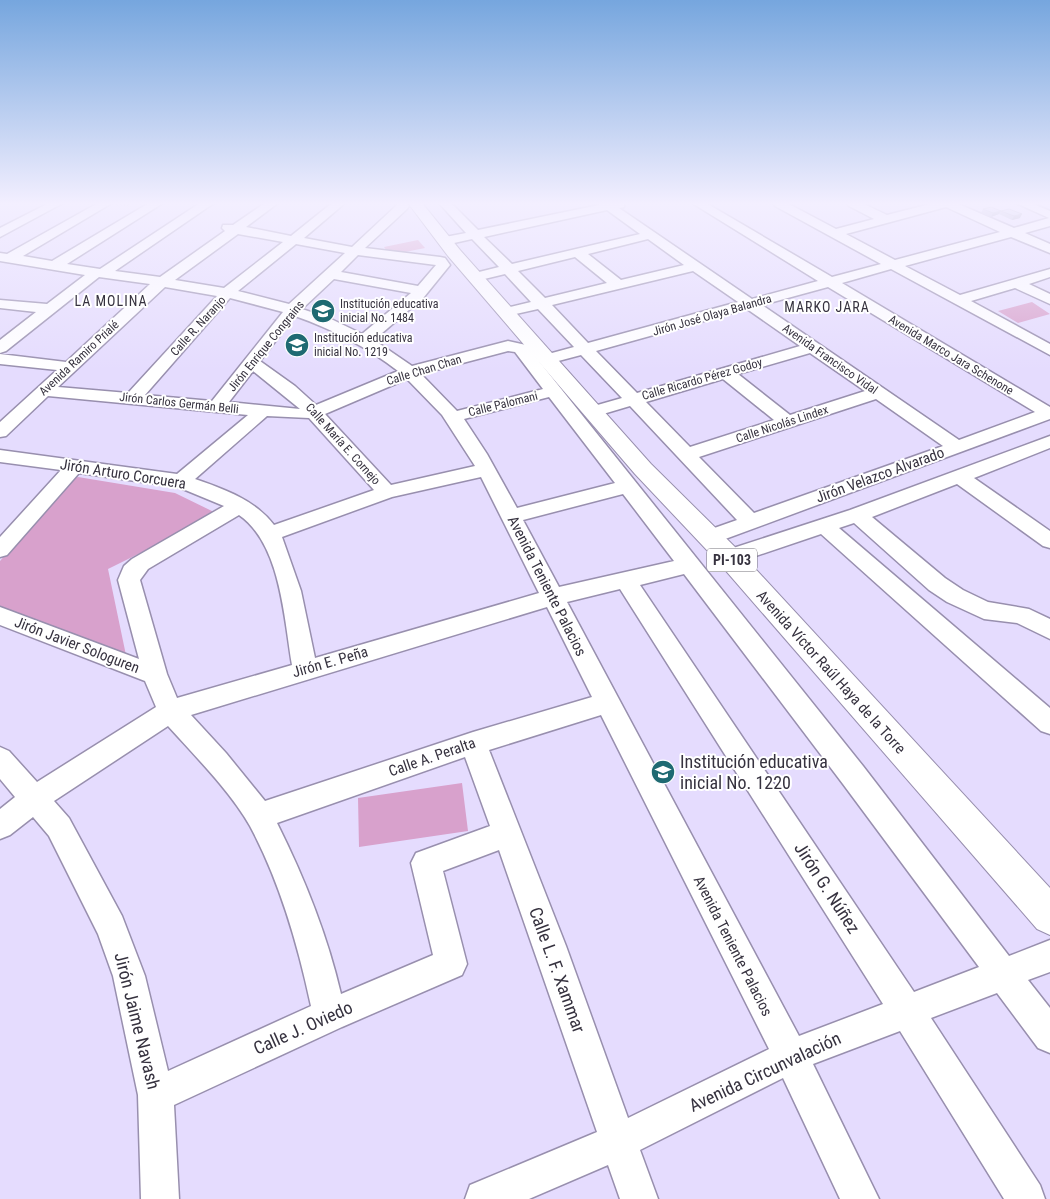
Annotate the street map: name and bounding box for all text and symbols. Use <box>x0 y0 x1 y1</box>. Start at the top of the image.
street label: Jirón José Olaya Balandra <box>651 291 773 339</box>
district label: LA MOLINA <box>74 293 148 309</box>
street label: Calle R. Naranjo <box>168 293 228 359</box>
place label: Institución educativa inicial No. 1484 <box>340 297 439 325</box>
street label: Jirón Enrique Congrains <box>225 298 307 394</box>
school or university icon: Institución educativa inicial No. 1484 <box>310 298 336 324</box>
district label: MARKO JARA <box>784 299 870 315</box>
street label: Avenida Marco Jara Schenone <box>886 312 1016 398</box>
street label: Avenida Ramiro Prialé <box>36 317 122 398</box>
street label: Avenida Francisco Vidal <box>780 321 880 397</box>
place label: Institución educativa inicial No. 1219 <box>314 331 413 359</box>
school or university icon: Institución educativa inicial No. 1219 <box>284 332 310 358</box>
street label: Calle Chan Chan <box>385 352 463 388</box>
street label: Calle Ricardo Pérez Godoy <box>640 355 764 403</box>
street label: Calle Palomani <box>467 389 539 419</box>
street label: Jirón Carlos Germán Belli <box>119 390 239 416</box>
street label: Calle María E. Cornejo <box>303 400 383 488</box>
street label: Calle Nicolás Lindex <box>734 403 830 445</box>
street label: Jirón Velazco Alvarado <box>813 443 947 507</box>
street label: Jirón Arturo Corcuera <box>59 455 187 493</box>
street label: Avenida Teniente Palacios <box>504 513 590 659</box>
road number: PI-103 <box>707 548 757 572</box>
street label: Avenida Víctor Raúl Haya de la Torre <box>753 587 909 757</box>
street label: Jirón Javier Sologuren <box>12 613 142 677</box>
street label: Jirón E. Peña <box>290 643 370 681</box>
street label: Calle A. Peralta <box>386 734 478 780</box>
place label: Institución educativa inicial No. 1220 <box>680 751 828 793</box>
school or university icon: Institución educativa inicial No. 1220 <box>650 759 676 785</box>
street label: Jirón G. Núñez <box>790 838 865 937</box>
street label: Avenida Teniente Palacios <box>690 873 776 1019</box>
street label: Calle L. F. Xammar <box>525 904 590 1036</box>
street label: Jirón Jaime Navash <box>110 950 165 1092</box>
street label: Calle J. Oviedo <box>250 996 356 1059</box>
street label: Avenida Circunvalación <box>686 1027 844 1116</box>

